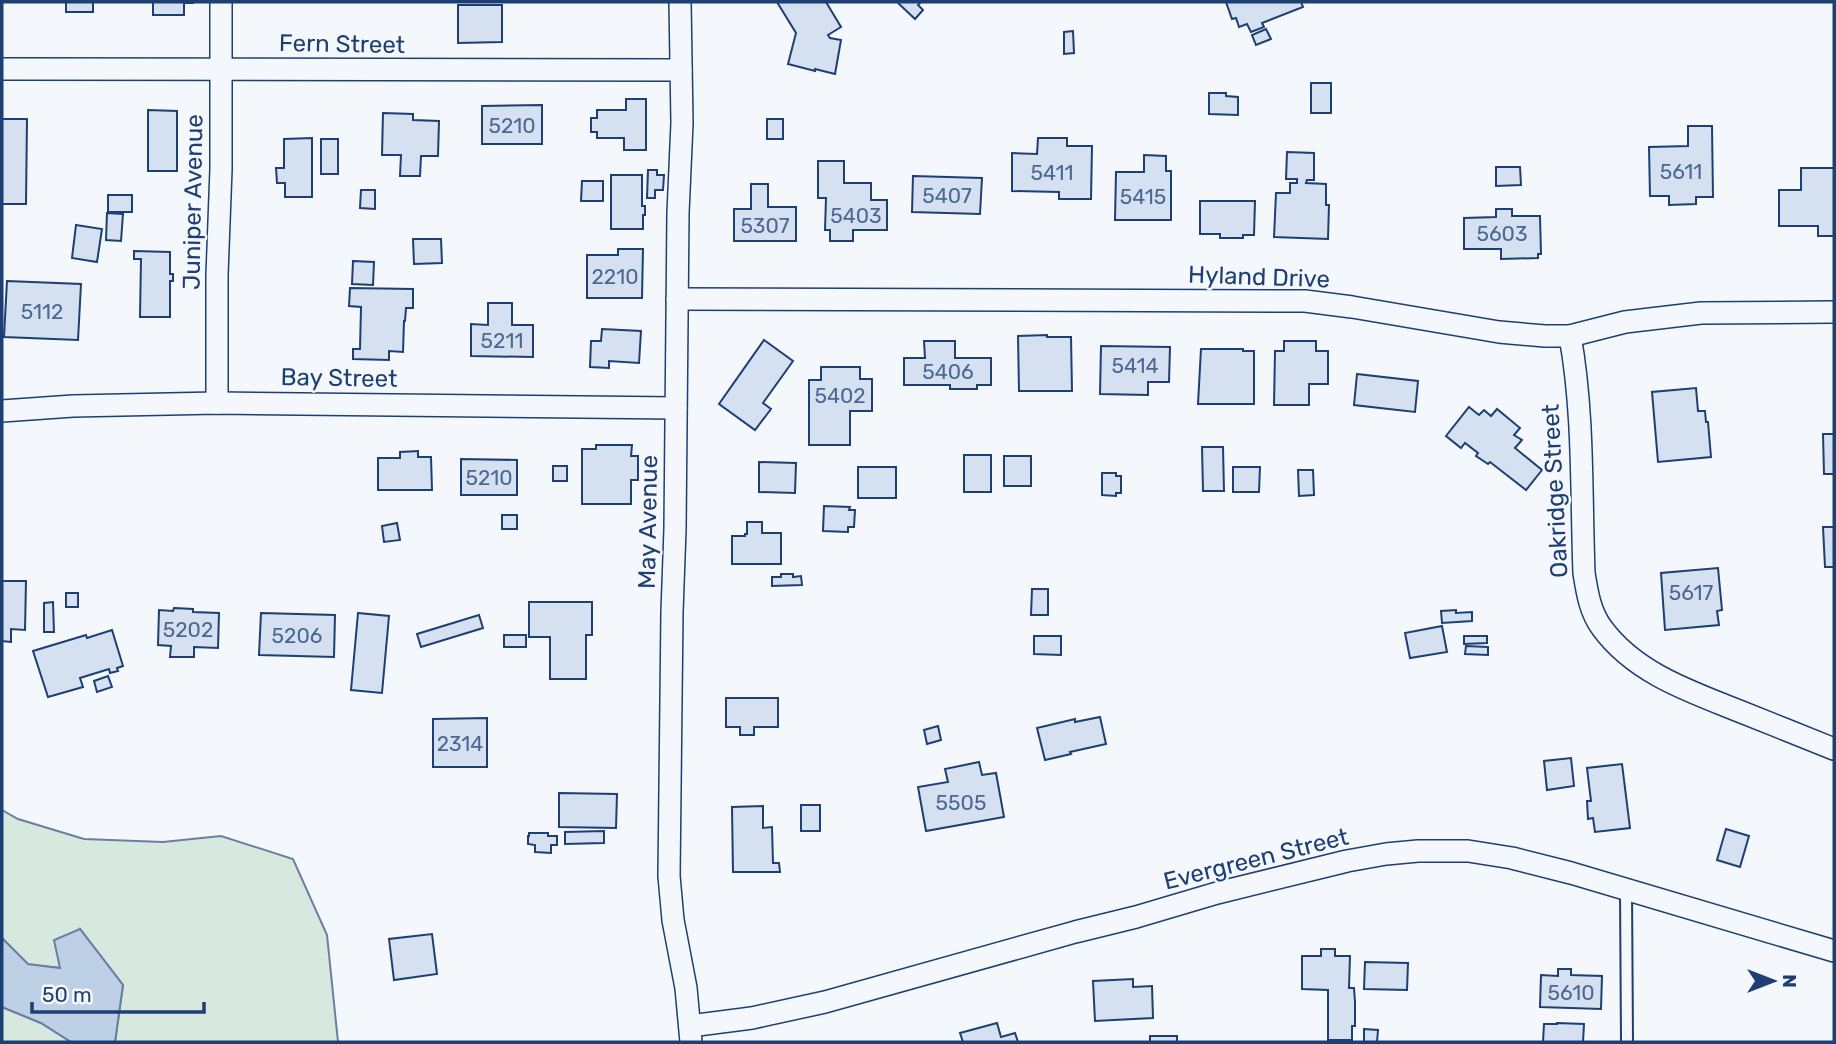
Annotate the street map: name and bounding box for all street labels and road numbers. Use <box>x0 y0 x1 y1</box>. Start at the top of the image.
street label: Fern Street <box>279 29 405 59</box>
street label: Juniper Avenue <box>177 114 209 290</box>
street label: Hyland Drive <box>1188 261 1330 293</box>
street label: Bay Street <box>280 363 398 393</box>
street label: Oakridge Street <box>1536 403 1574 579</box>
street label: May Avenue <box>633 455 663 589</box>
street label: Evergreen Street <box>1161 823 1351 895</box>

